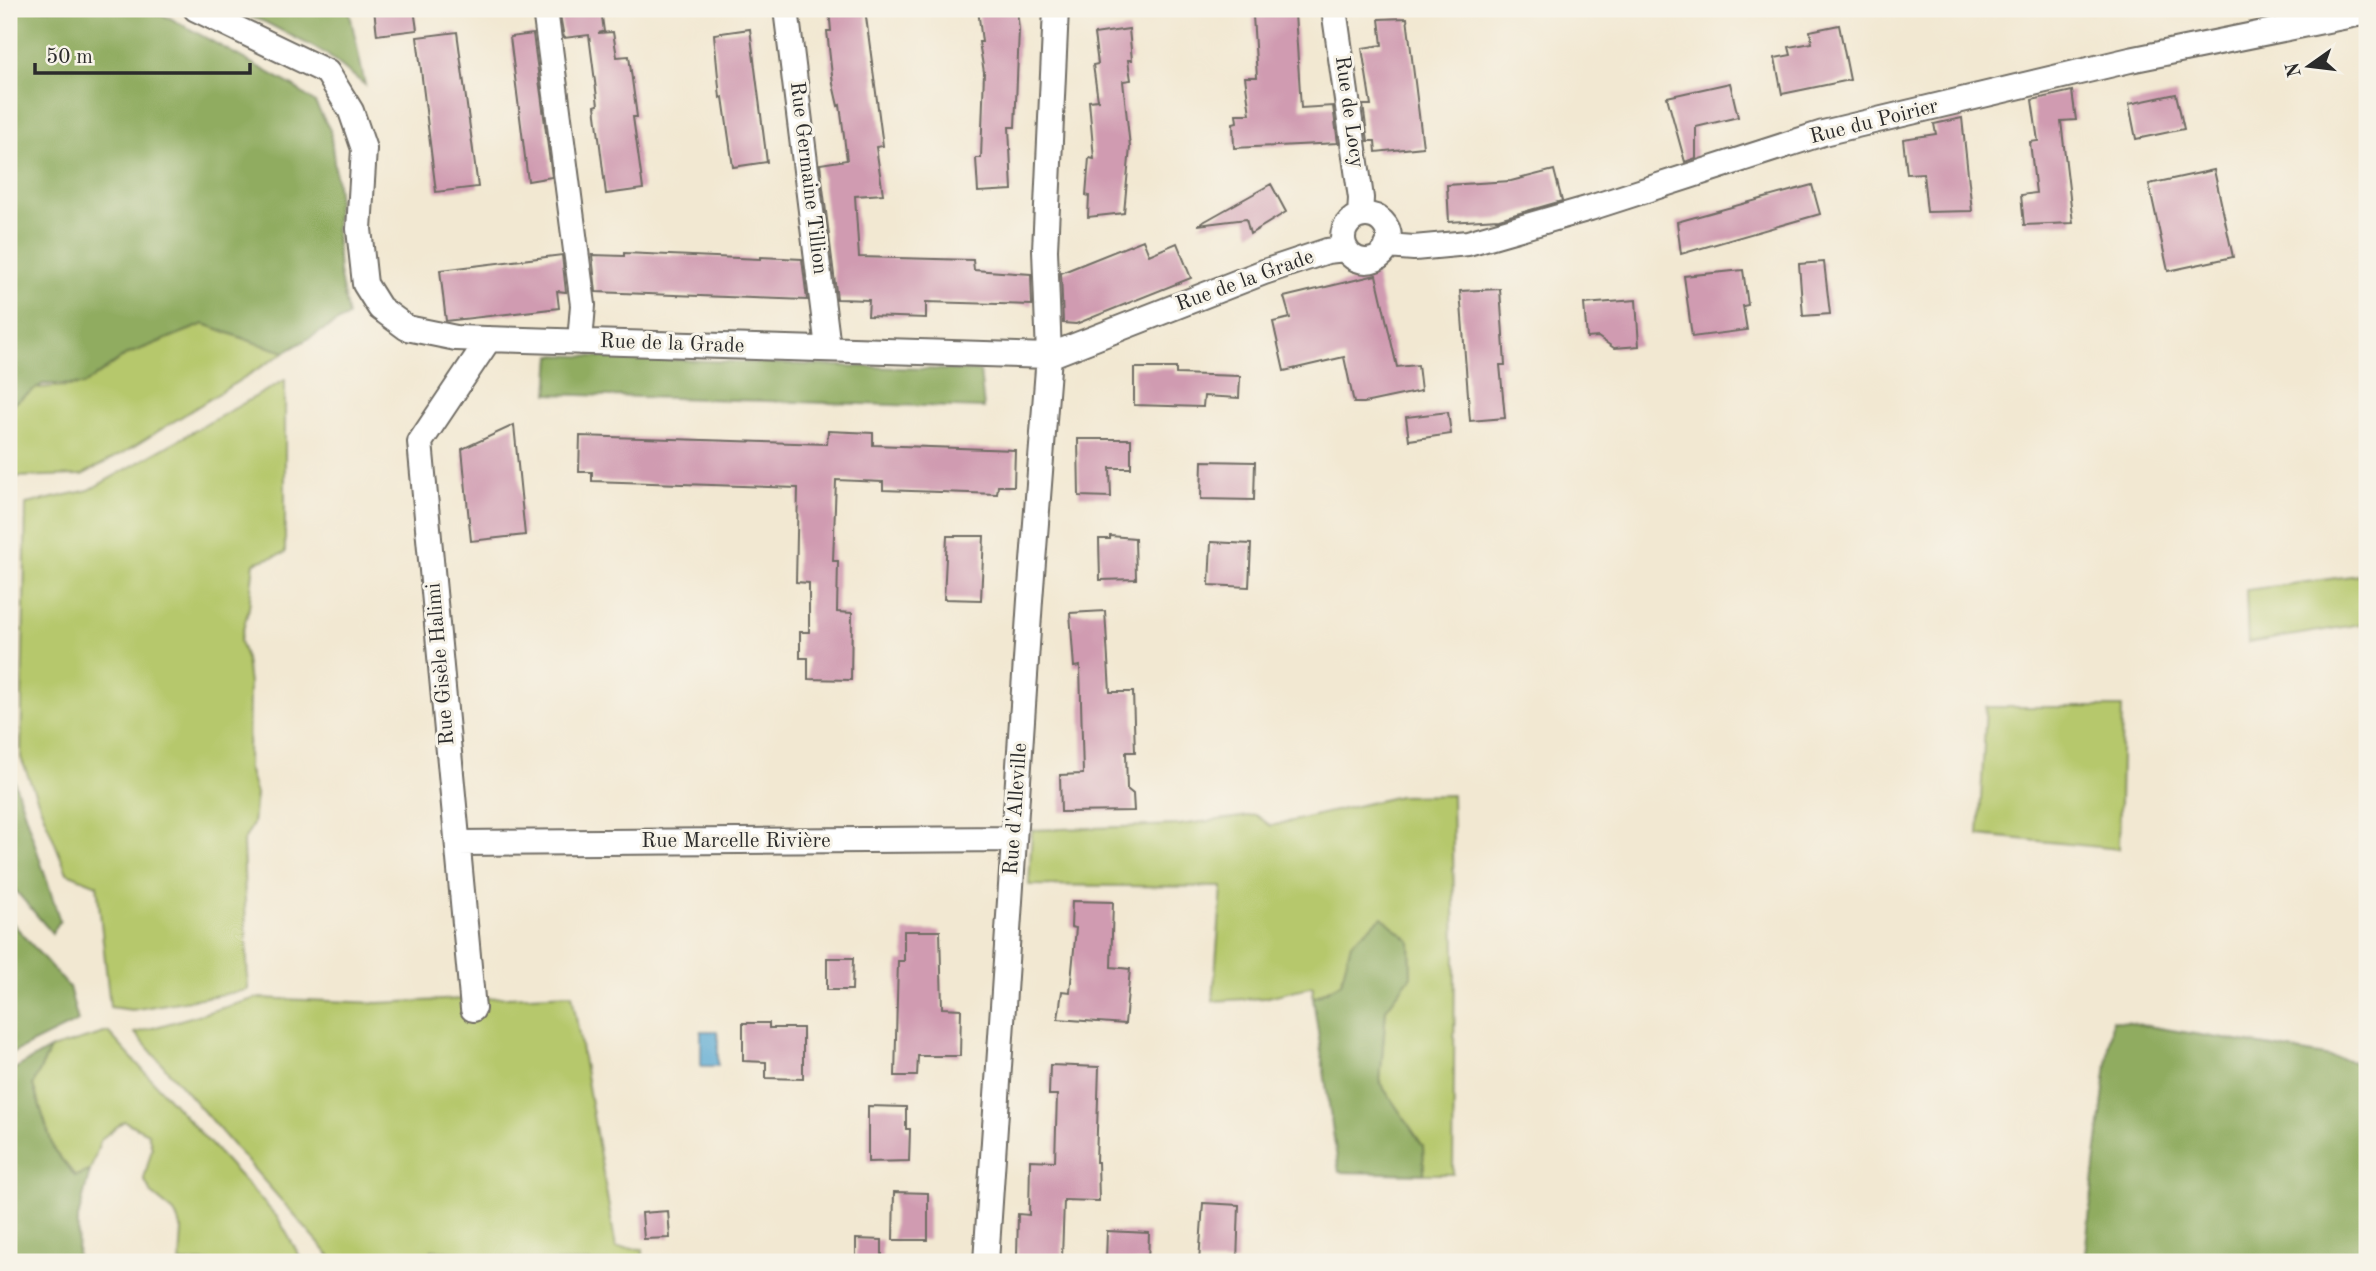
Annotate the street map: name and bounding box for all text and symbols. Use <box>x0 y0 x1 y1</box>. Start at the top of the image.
scale bar <box>35 32 250 76</box>
north arrow <box>2274 32 2344 102</box>
text: 50 m <box>46 47 93 68</box>
street label: Rue de Locy <box>1331 55 1367 169</box>
text: N <box>2284 60 2306 79</box>
street label: Rue Germaine Tillion <box>786 80 830 276</box>
street label: Rue du Poirier <box>1808 96 1941 148</box>
street label: Rue de la Grade <box>1173 246 1317 316</box>
street label: Rue de la Grade <box>599 331 745 357</box>
street label: Rue Gisèle Halimi <box>423 582 459 746</box>
street label: Rue d'Alleville <box>1001 742 1031 876</box>
street label: Rue Marcelle Rivière <box>641 831 831 852</box>

